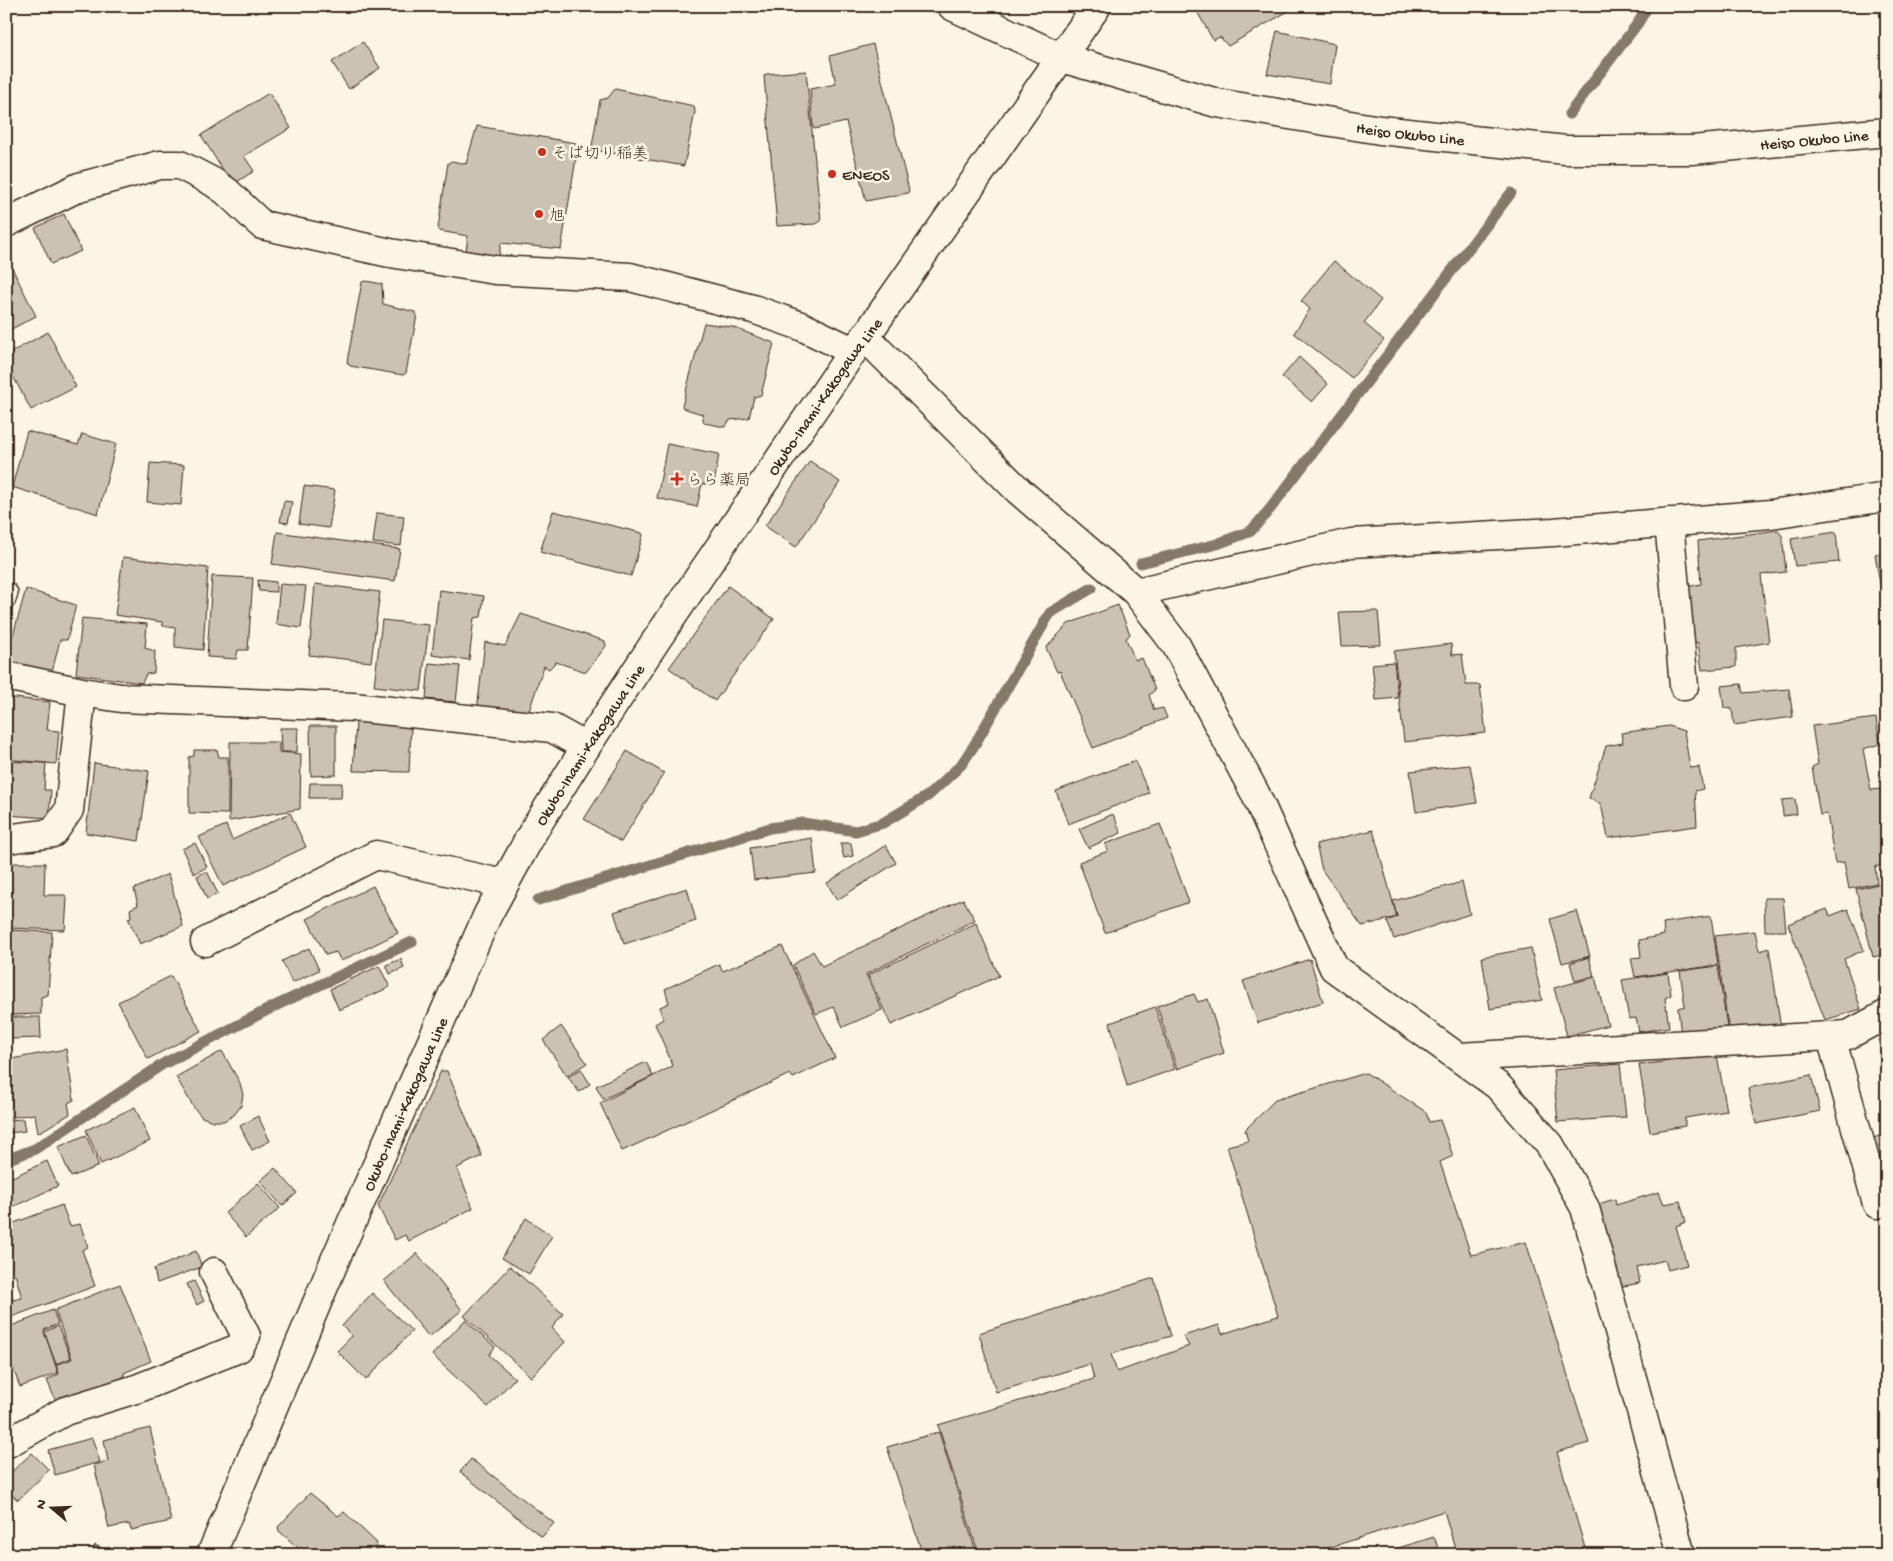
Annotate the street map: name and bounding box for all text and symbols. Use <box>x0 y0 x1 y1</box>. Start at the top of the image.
street label: Heiso Okubo Line <box>1354 120 1466 152</box>
street label: Heiso Okubo Line <box>1759 128 1870 157</box>
place label: そば切り稲美 <box>552 145 648 165</box>
marker: そば切り稲美 <box>536 146 548 158</box>
marker: ENEOS <box>826 168 838 180</box>
place label: ENEOS <box>842 168 890 187</box>
place label: 旭 <box>549 207 565 227</box>
marker: 旭 <box>533 208 545 220</box>
street label: Okubo-Inami-Kakogawa Line <box>765 315 889 480</box>
place label: らら薬局 <box>687 472 751 492</box>
marker: らら薬局 <box>671 473 683 485</box>
street label: Okubo-Inami-Kakogawa Line <box>533 661 651 830</box>
street label: Okubo-Inami-Kakogawa Line <box>361 1015 454 1195</box>
north arrow <box>28 1484 78 1534</box>
text: N <box>33 1497 52 1512</box>

